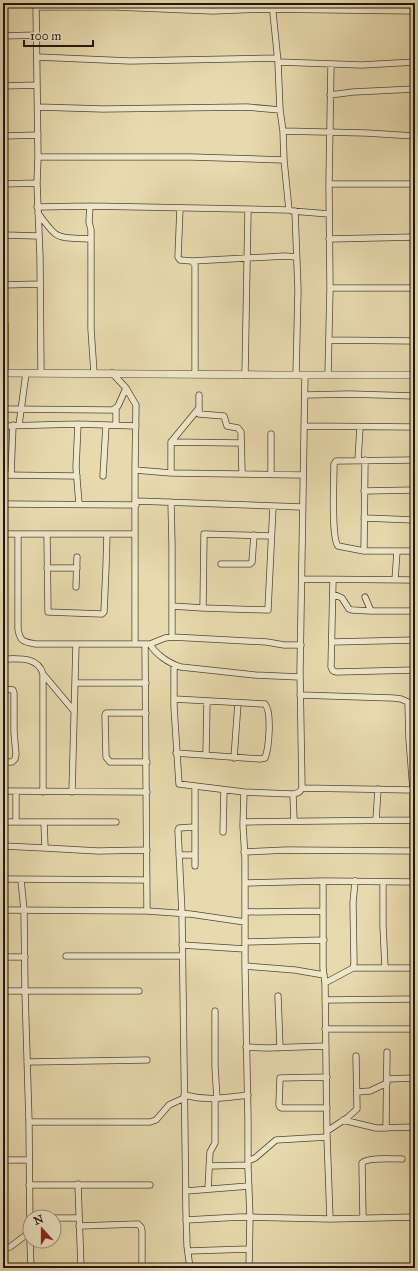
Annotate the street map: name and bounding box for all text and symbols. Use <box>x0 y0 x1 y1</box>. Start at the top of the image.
scale bar <box>24 22 93 48</box>
text: 100 m <box>30 29 61 43</box>
north arrow <box>22 1209 62 1249</box>
text: N <box>32 1212 46 1228</box>

